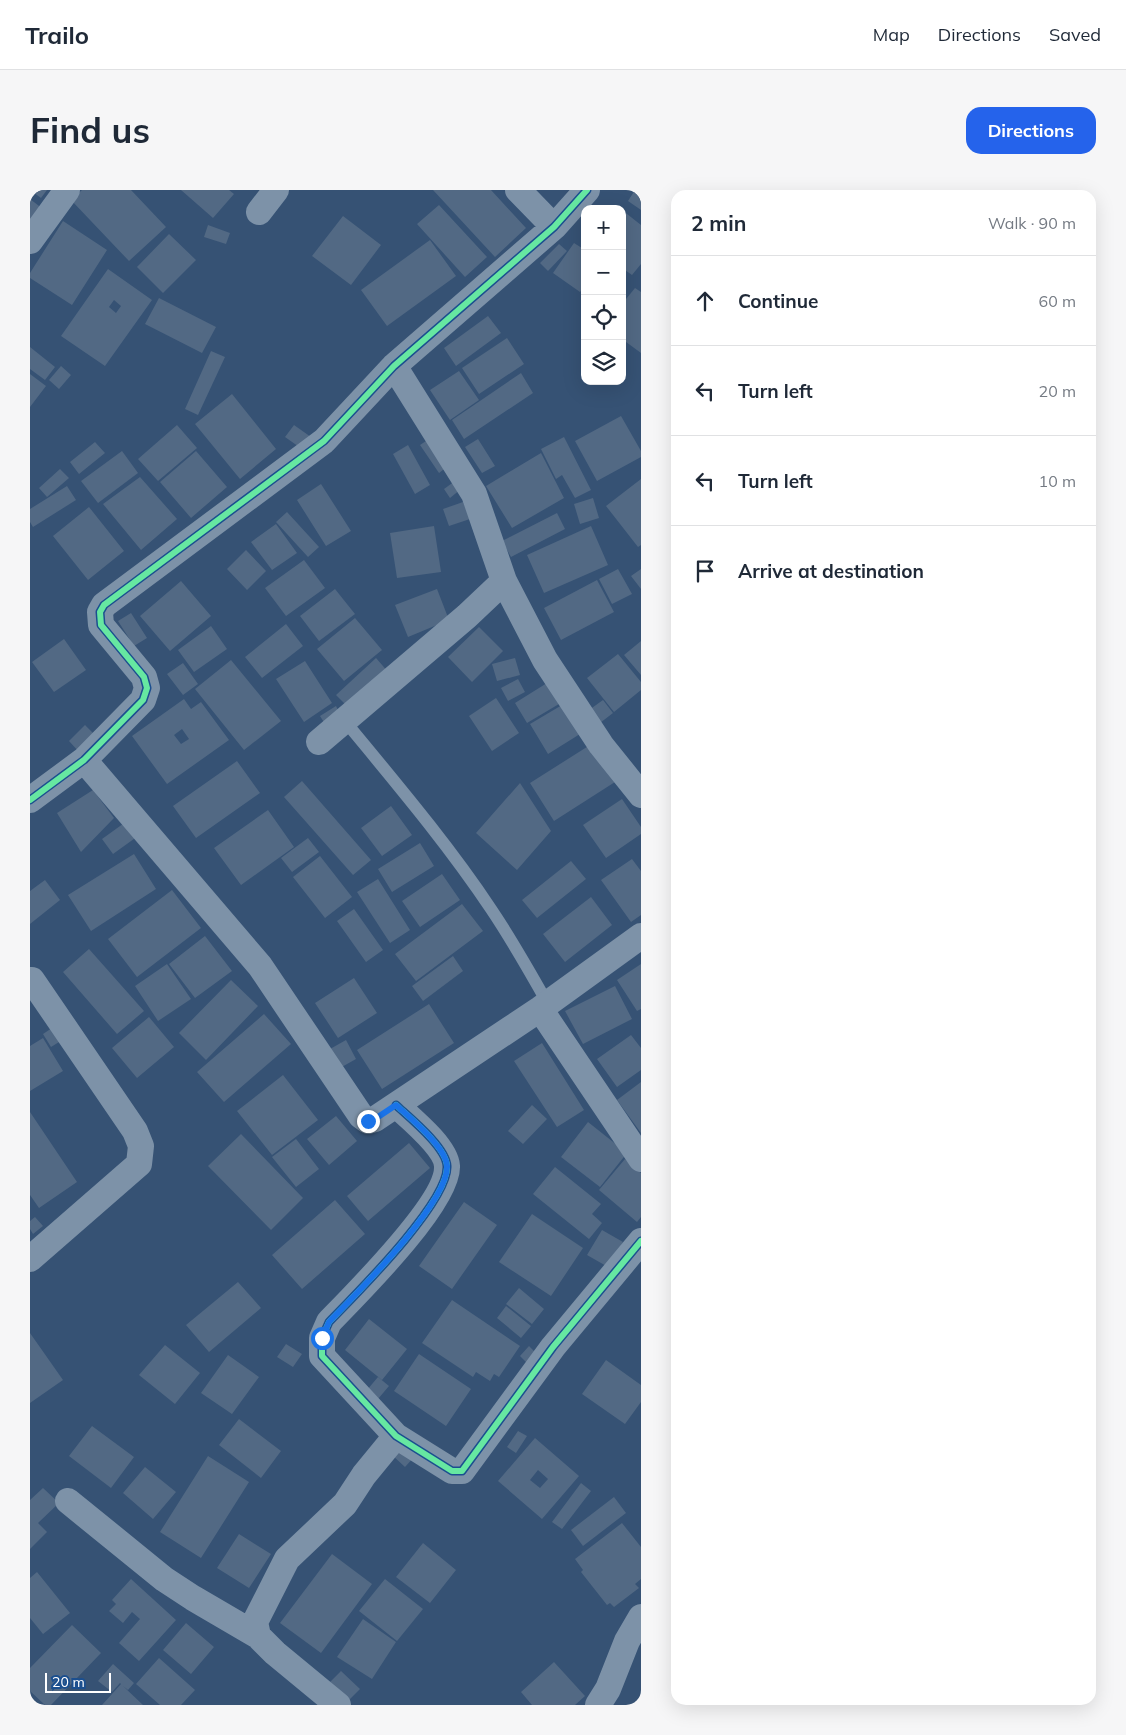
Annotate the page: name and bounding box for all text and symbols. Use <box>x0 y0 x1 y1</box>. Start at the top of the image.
text: Trailo <box>25 20 89 50</box>
text: Map <box>873 23 910 46</box>
text: Directions <box>938 23 1021 46</box>
text: Saved <box>1049 23 1101 46</box>
button: Directions <box>966 107 1096 154</box>
text: Find us <box>30 108 150 152</box>
map controls <box>581 205 626 385</box>
button: + <box>581 205 626 250</box>
text: 2 min <box>691 210 746 236</box>
text: Walk · 90 m <box>988 213 1076 233</box>
button: − <box>581 250 626 295</box>
icon: ahead <box>691 287 719 315</box>
text: Continue <box>738 289 818 313</box>
text: 60 m <box>1039 291 1076 311</box>
button: locate <box>581 295 626 340</box>
button: layers <box>581 340 626 385</box>
icon: left <box>691 377 719 405</box>
text: Turn left <box>738 379 813 403</box>
text: 20 m <box>1039 381 1076 401</box>
icon: left <box>691 467 719 495</box>
text: Turn left <box>738 469 813 493</box>
text: 10 m <box>1039 471 1076 491</box>
icon: arrive <box>691 557 719 585</box>
text: Arrive at destination <box>738 559 924 583</box>
route end <box>357 1110 380 1133</box>
route start <box>311 1327 334 1350</box>
scale bar <box>45 1670 111 1693</box>
text: 20 m <box>52 1673 85 1691</box>

